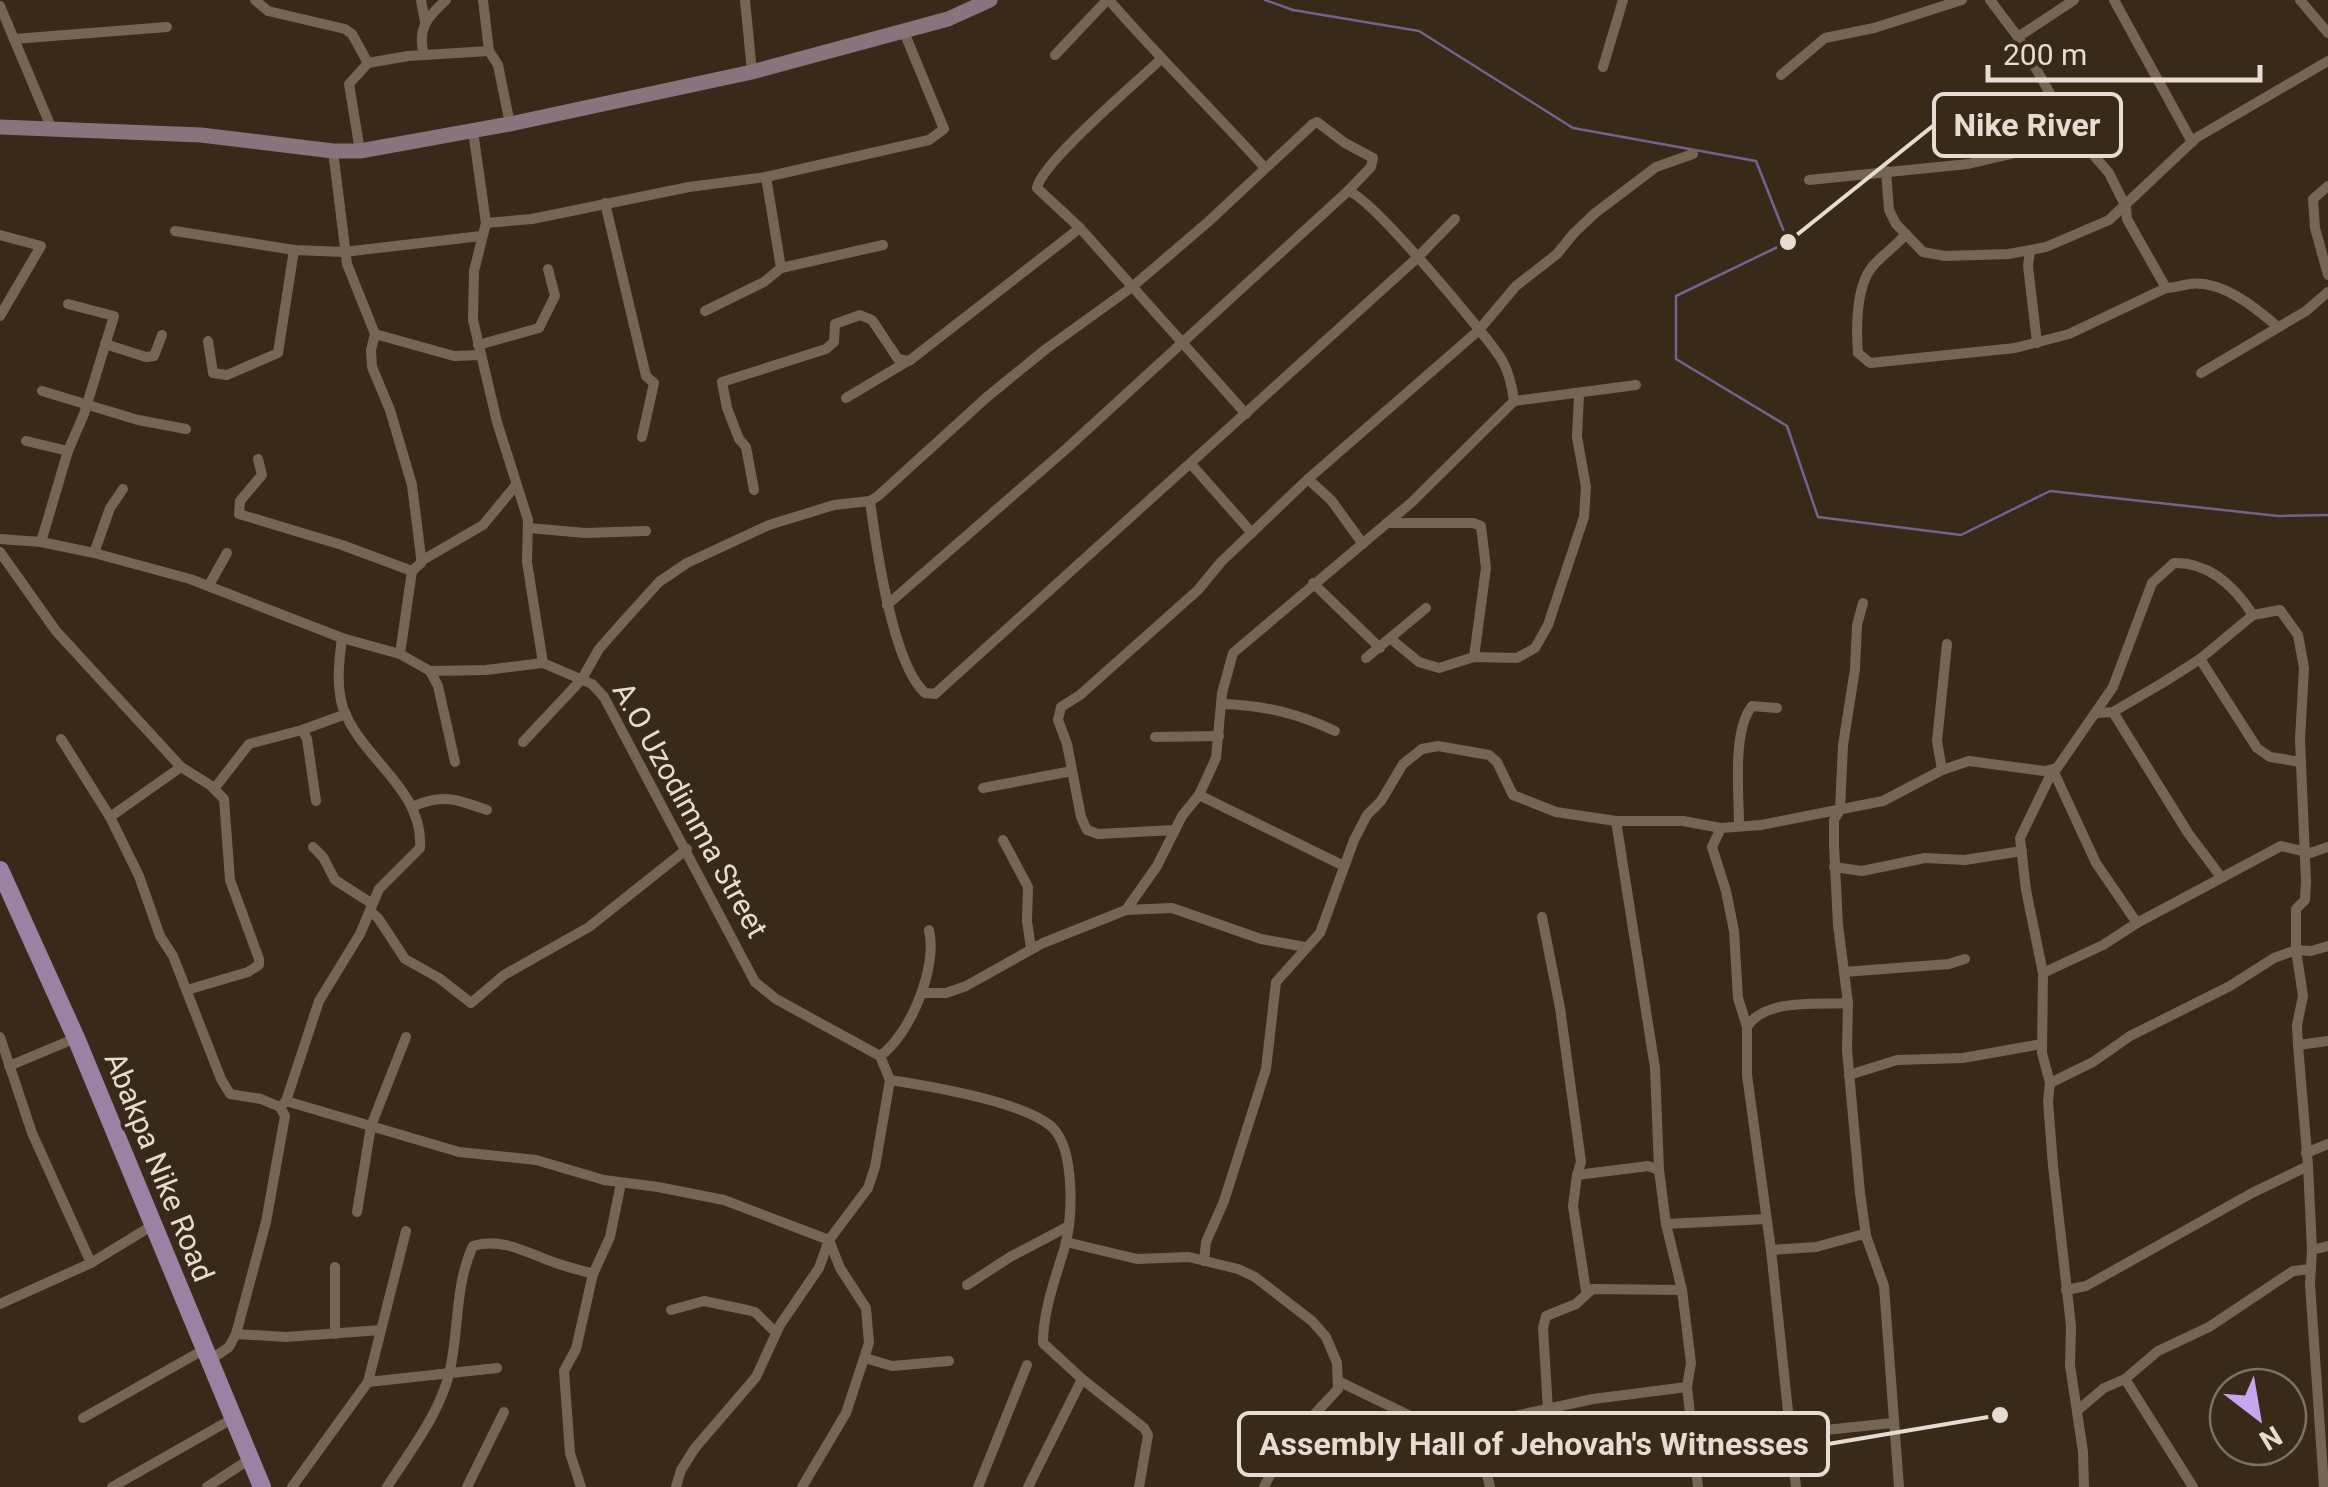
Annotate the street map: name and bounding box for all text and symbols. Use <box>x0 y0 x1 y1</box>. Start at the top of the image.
scale bar <box>1988 20 2260 82</box>
text: 200 m <box>2003 37 2087 72</box>
callout: Nike River <box>1934 94 2121 156</box>
text: Nike River <box>1953 106 2101 144</box>
street label: A.O Uzodimma Street <box>606 676 775 944</box>
street label: Abakpa Nike Road <box>97 1047 221 1287</box>
north arrow <box>2208 1367 2308 1467</box>
callout: Assembly Hall of Jehovah's Witnesses <box>1239 1413 1828 1475</box>
text: N <box>2254 1419 2288 1457</box>
text: Assembly Hall of Jehovah's Witnesses <box>1259 1425 1809 1463</box>

